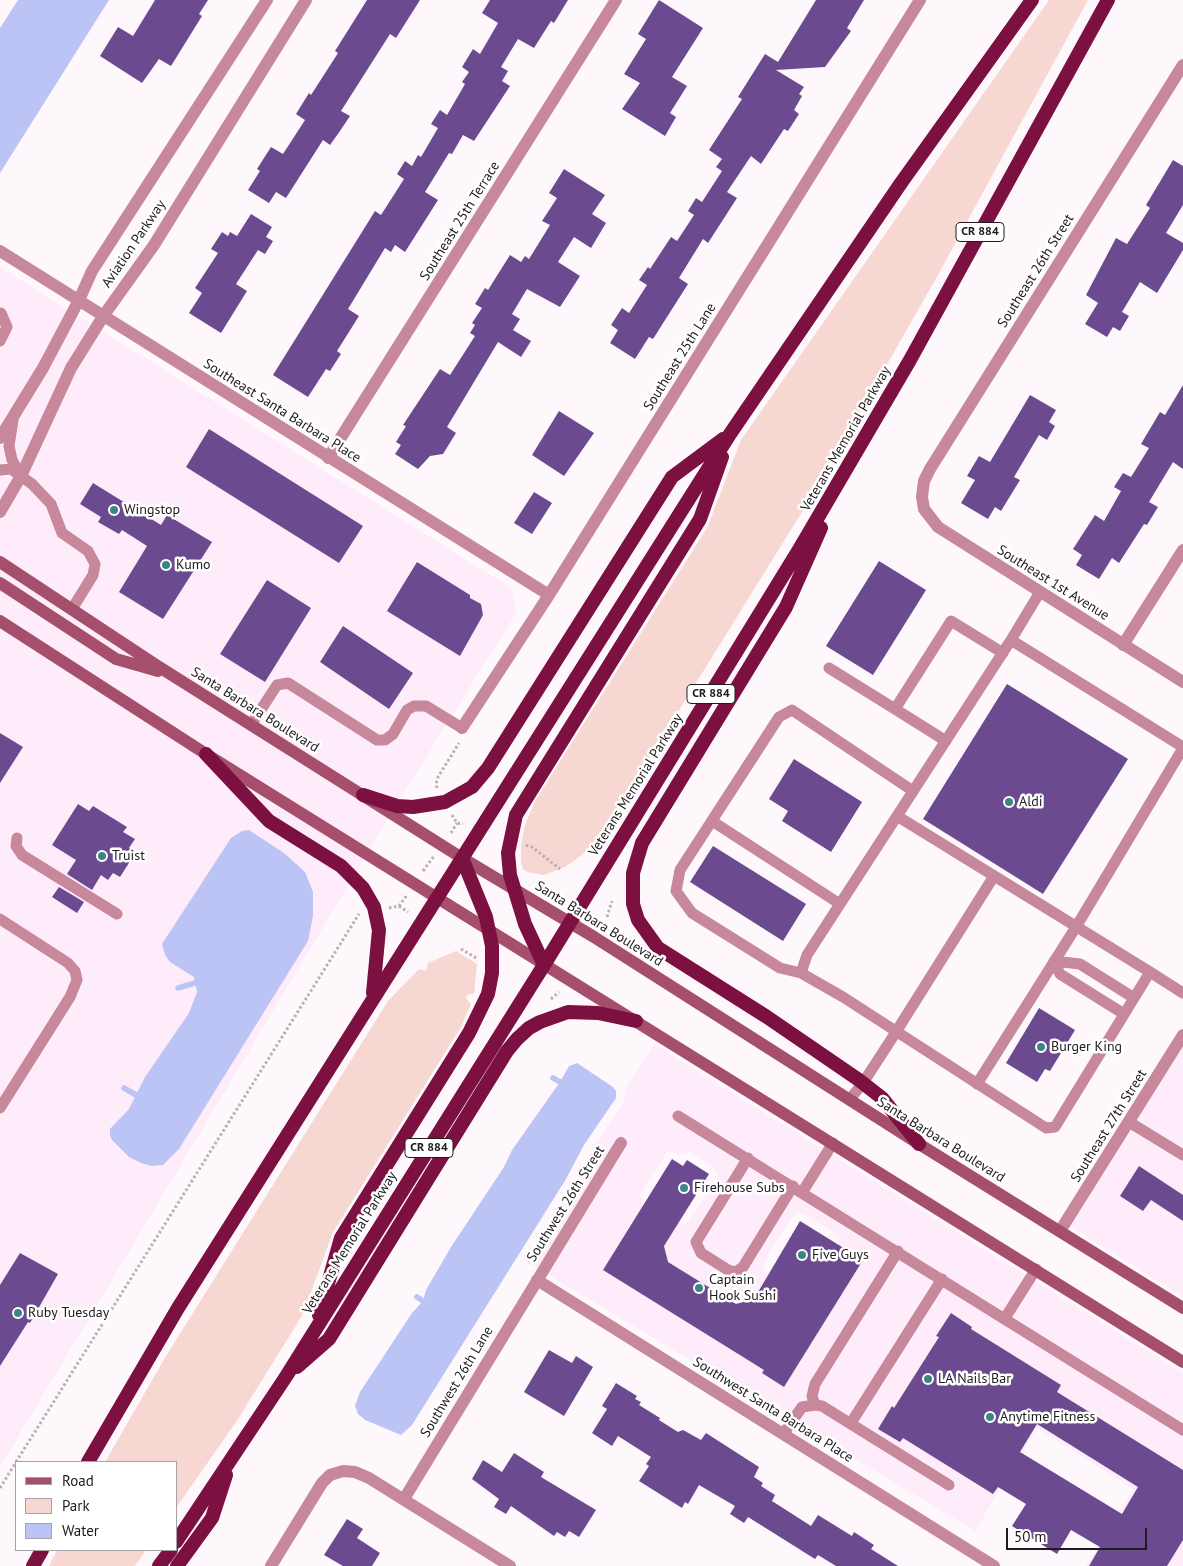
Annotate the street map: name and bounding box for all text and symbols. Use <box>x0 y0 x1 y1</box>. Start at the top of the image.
street label: Southeast 25th Terrace <box>416 158 504 284</box>
street label: Aviation Parkway <box>99 197 169 291</box>
street label: Southeast 26th Street <box>994 211 1078 331</box>
road number: CR 884 <box>956 222 1004 242</box>
street label: Southeast 25th Lane <box>640 300 720 414</box>
street label: Southeast Santa Barbara Place <box>200 356 364 466</box>
street label: Veterans Memorial Parkway <box>798 363 894 515</box>
place label: Wingstop <box>124 502 180 518</box>
marker: Wingstop <box>108 504 120 516</box>
street label: Southeast 1st Avenue <box>994 542 1112 624</box>
place label: Kumo <box>176 557 211 573</box>
marker: Kumo <box>160 559 172 571</box>
street label: Santa Barbara Boulevard <box>188 664 322 756</box>
road number: CR 884 <box>687 684 735 704</box>
street label: Veterans Memorial Parkway <box>585 711 687 859</box>
place label: Aldi <box>1019 794 1043 810</box>
marker: Aldi <box>1003 796 1015 808</box>
place label: Truist <box>112 848 145 864</box>
marker: Truist <box>96 850 108 862</box>
street label: Santa Barbara Boulevard <box>532 878 666 970</box>
place label: Burger King <box>1051 1039 1122 1055</box>
marker: Burger King <box>1035 1041 1047 1053</box>
street label: Southeast 27th Street <box>1067 1066 1151 1186</box>
street label: Santa Barbara Boulevard <box>874 1094 1008 1186</box>
road number: CR 884 <box>405 1138 453 1158</box>
street label: Southwest 26th Street <box>523 1143 609 1265</box>
street label: Veterans Memorial Parkway <box>299 1169 401 1317</box>
place label: Firehouse Subs <box>694 1180 785 1196</box>
marker: Firehouse Subs <box>678 1182 690 1194</box>
place label: Five Guys <box>812 1247 869 1263</box>
marker: Five Guys <box>796 1249 808 1261</box>
place label: Captain Hook Sushi <box>709 1272 776 1304</box>
marker: Captain Hook Sushi <box>693 1282 705 1294</box>
place label: Ruby Tuesday <box>28 1305 109 1321</box>
marker: Ruby Tuesday <box>12 1307 24 1319</box>
street label: Southwest 26th Lane <box>417 1323 497 1441</box>
street label: Southwest Santa Barbara Place <box>690 1354 856 1466</box>
place label: LA Nails Bar <box>938 1371 1011 1387</box>
marker: LA Nails Bar <box>922 1373 934 1385</box>
place label: Anytime Fitness <box>1000 1409 1095 1425</box>
marker: Anytime Fitness <box>984 1411 996 1423</box>
legend <box>15 1461 178 1551</box>
text: Road <box>62 1471 94 1490</box>
text: Park <box>62 1496 90 1515</box>
scale bar <box>1008 1518 1149 1550</box>
text: Water <box>62 1521 99 1540</box>
text: 50 m <box>1014 1527 1047 1546</box>

